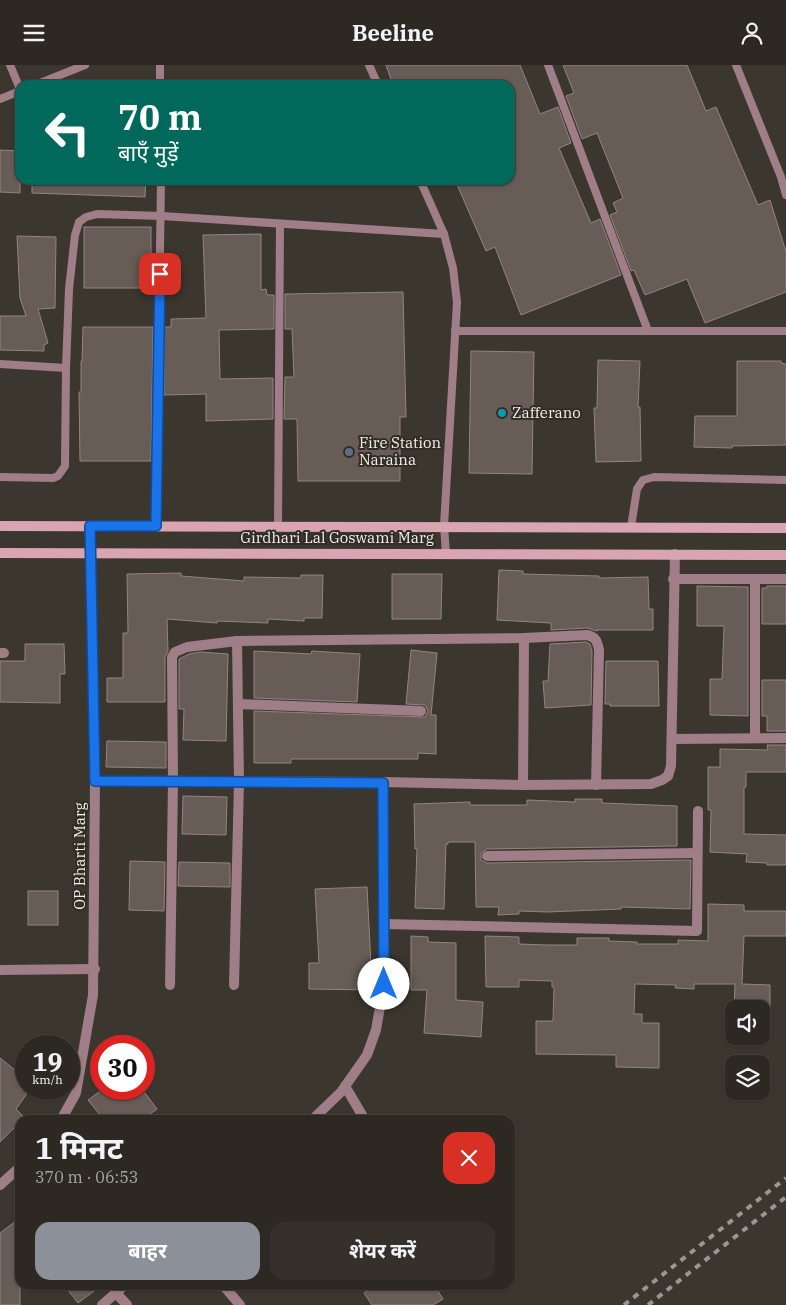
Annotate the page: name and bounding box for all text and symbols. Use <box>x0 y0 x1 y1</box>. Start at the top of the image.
text: Beeline <box>352 18 434 47</box>
icon: menu <box>20 19 48 47</box>
icon: person <box>738 19 766 47</box>
text: 70 m <box>118 94 202 140</box>
icon: left <box>35 100 100 165</box>
text: बाएँ मुड़ें <box>118 138 178 167</box>
pin <box>139 253 181 295</box>
icon: arrive <box>146 260 174 288</box>
place label: Zafferano <box>512 403 581 422</box>
marker: Zafferano <box>496 407 508 419</box>
place label: Fire Station Naraina <box>359 433 442 469</box>
marker: Fire Station Naraina <box>343 446 355 458</box>
street label: Girdhari Lal Goswami Marg <box>240 528 434 547</box>
street label: OP Bharti Marg <box>70 802 89 910</box>
position arrow <box>357 957 409 1009</box>
map controls <box>725 1000 770 1100</box>
button: sound <box>725 1000 770 1045</box>
speed limit sign: 30 <box>90 1035 155 1100</box>
text: 19 <box>32 1045 63 1078</box>
button: layers <box>725 1055 770 1100</box>
text: km/h <box>32 1072 63 1087</box>
text: 1 मिनट <box>35 1128 123 1167</box>
button: close <box>443 1132 495 1184</box>
text: 370 m · 06:53 <box>35 1167 138 1187</box>
button: बाहर <box>35 1222 260 1280</box>
button: शेयर करें <box>270 1222 495 1280</box>

